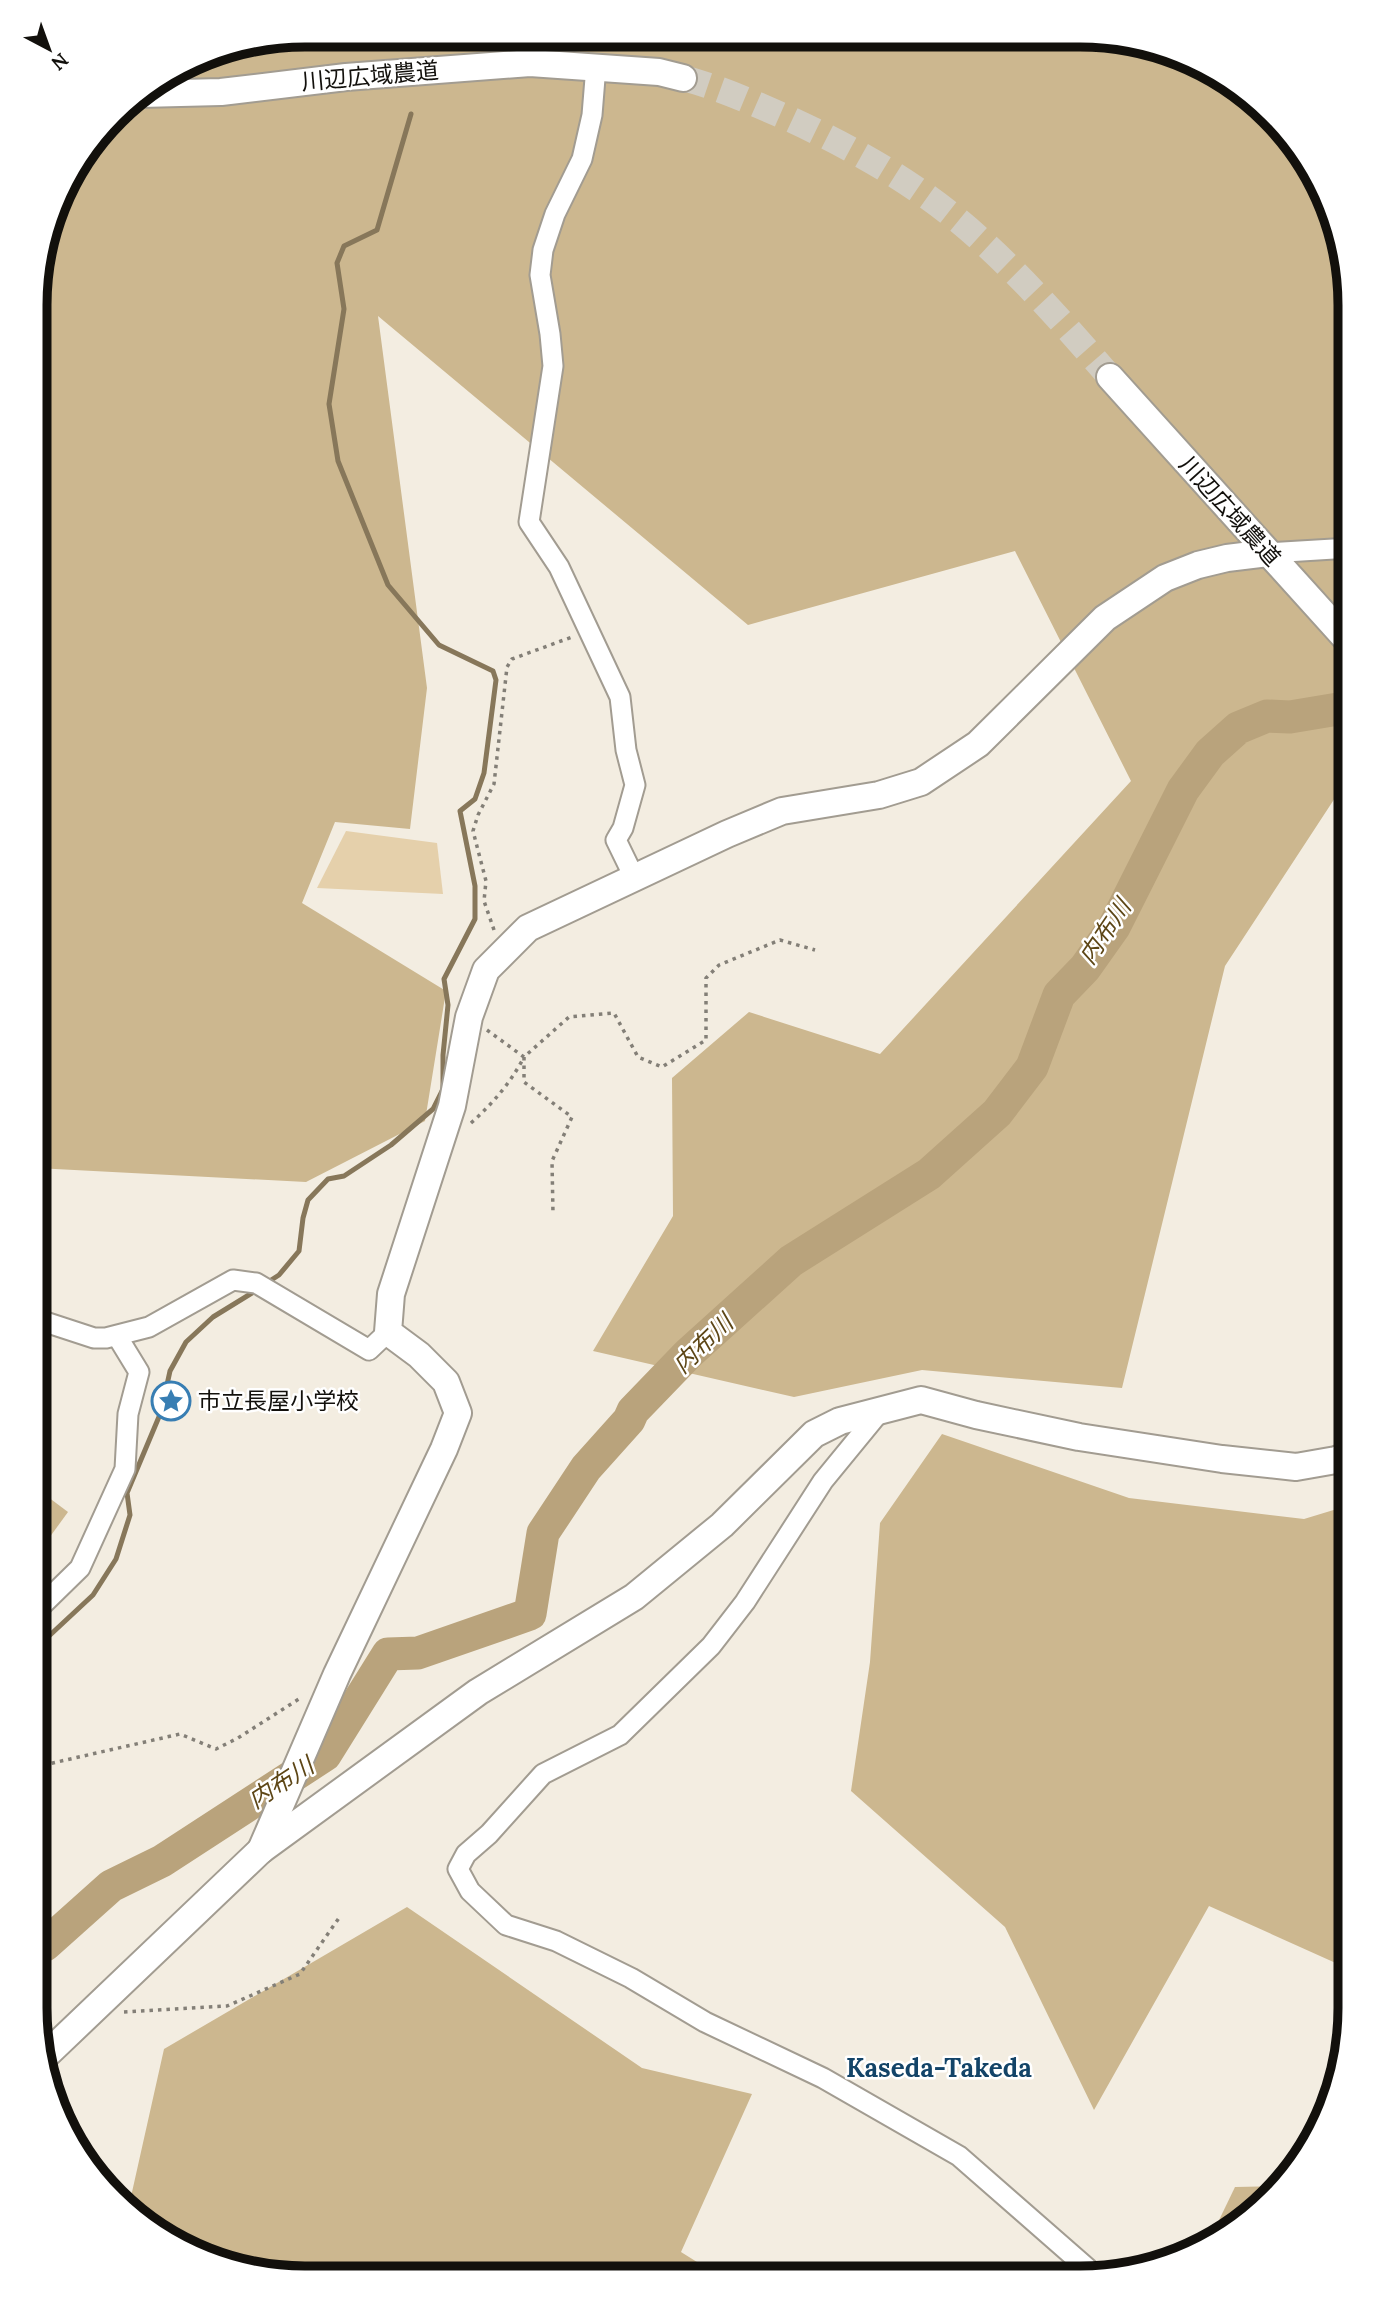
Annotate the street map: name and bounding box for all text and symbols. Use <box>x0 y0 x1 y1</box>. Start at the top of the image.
north arrow <box>14 14 84 84</box>
text: N <box>47 48 74 76</box>
street label: 川辺広域農道 <box>300 55 440 96</box>
street label: 川辺広域農道 <box>1173 450 1287 572</box>
water label: 内布川 <box>1072 891 1139 970</box>
water label: 内布川 <box>666 1305 741 1380</box>
place icon: 市立長屋小学校 <box>150 1380 192 1422</box>
place label: 市立長屋小学校 <box>198 1386 359 1415</box>
water label: 内布川 <box>242 1748 322 1815</box>
district label: Kaseda-Takeda <box>846 2051 1032 2084</box>

